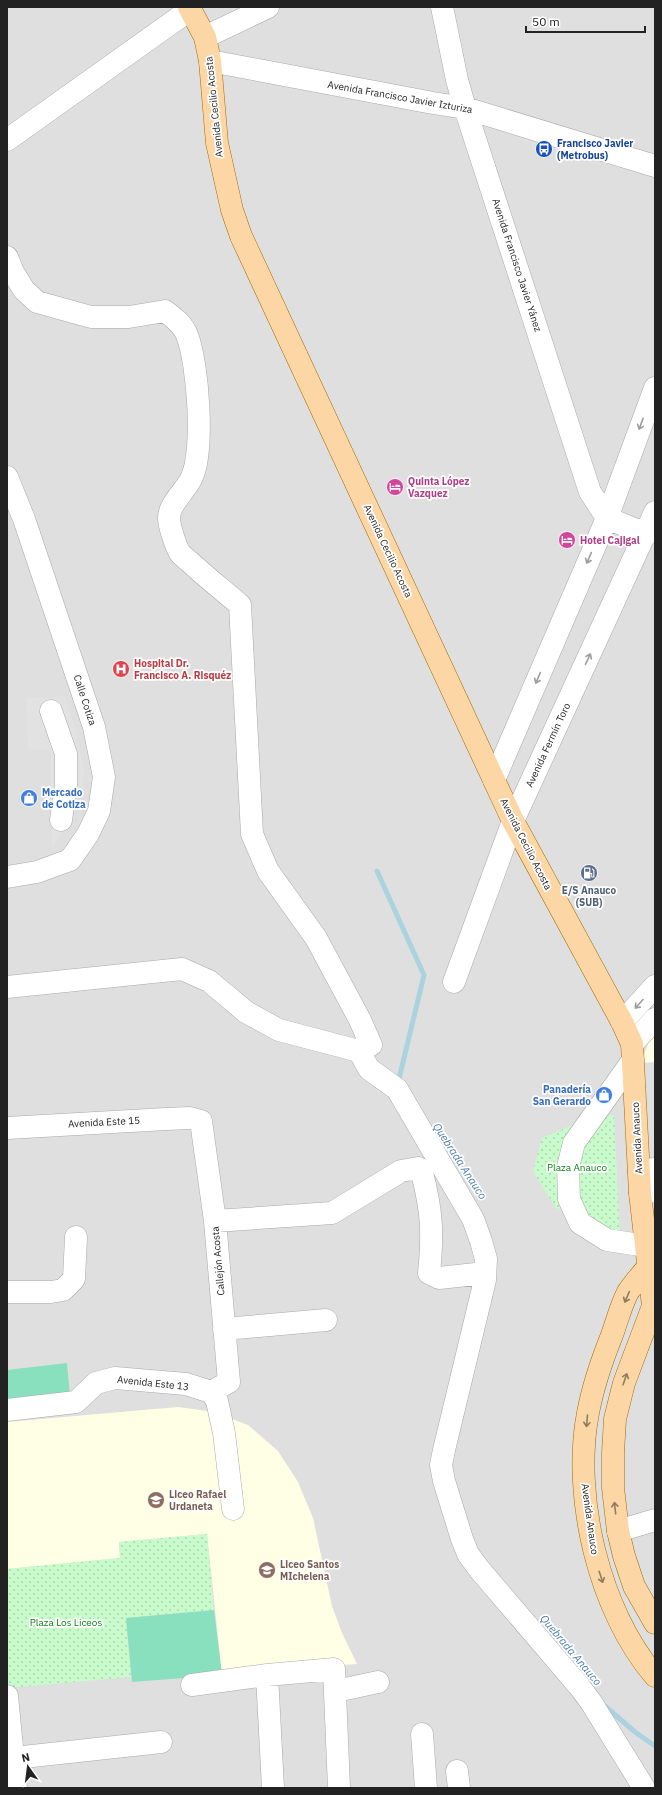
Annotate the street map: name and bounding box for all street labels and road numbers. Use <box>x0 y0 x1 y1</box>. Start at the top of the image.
street label: Avenida Cecilio Acosta <box>202 55 226 158</box>
street label: Avenida Francisco Javier Izturiza <box>327 78 474 116</box>
street label: Avenida Francisco Javier Yánez <box>489 197 545 334</box>
street label: Avenida Cecilio Acosta <box>361 502 416 600</box>
street label: Calle Cotiza <box>71 673 100 728</box>
street label: Avenida Fermín Toro <box>523 700 573 789</box>
street label: Avenida Cecilio Acosta <box>497 796 555 893</box>
street label: Avenida Anauco <box>629 1101 645 1174</box>
street label: Avenida Este 15 <box>68 1114 140 1130</box>
street label: Callejón Acosta <box>208 1225 227 1296</box>
street label: Avenida Este 13 <box>116 1373 190 1393</box>
street label: Avenida Anauco <box>579 1482 601 1556</box>

